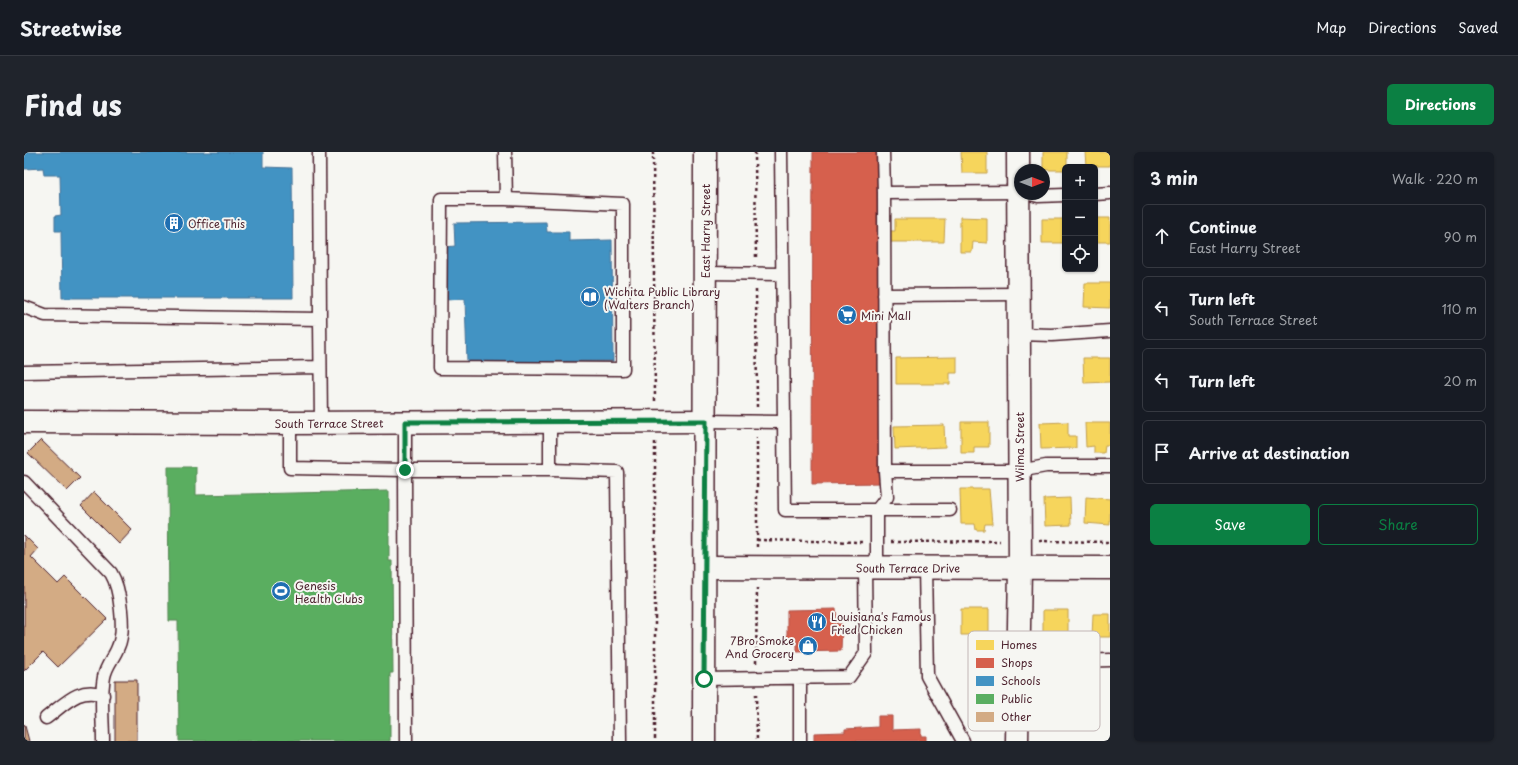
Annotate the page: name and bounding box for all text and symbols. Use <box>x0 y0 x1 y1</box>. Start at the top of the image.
text: Streetwise <box>20 14 122 42</box>
text: Map <box>1316 17 1346 38</box>
text: Directions <box>1368 17 1436 38</box>
text: Saved <box>1458 17 1498 38</box>
text: Find us <box>24 83 122 126</box>
button: Directions <box>1387 84 1494 125</box>
north arrow <box>1014 164 1050 200</box>
map controls <box>1062 164 1098 272</box>
button: + <box>1062 164 1098 200</box>
text: 3 min <box>1150 165 1198 191</box>
text: Walk · 220 m <box>1392 169 1478 188</box>
street label: East Harry Street <box>696 183 713 278</box>
button: − <box>1062 200 1098 236</box>
building icon: Office This <box>163 212 185 234</box>
place label: Office This <box>188 215 245 232</box>
text: Continue <box>1189 215 1257 238</box>
icon: ahead <box>1151 225 1173 247</box>
text: 90 m <box>1444 227 1477 246</box>
button: locate <box>1062 236 1098 272</box>
text: East Harry Street <box>1189 238 1300 257</box>
place label: Wichita Public Library (Walters Branch) <box>604 283 720 313</box>
library icon: Wichita Public Library (Walters Branch) <box>579 286 601 308</box>
text: Turn left <box>1189 287 1255 310</box>
icon: left <box>1151 297 1173 319</box>
text: 110 m <box>1442 299 1477 318</box>
supermarket icon: Mini Mall <box>836 304 858 326</box>
place label: Mini Mall <box>861 307 911 324</box>
text: South Terrace Street <box>1189 310 1318 329</box>
icon: left <box>1151 369 1173 391</box>
text: Turn left <box>1189 369 1255 392</box>
text: 20 m <box>1443 371 1477 390</box>
street label: Wilma Street <box>1011 412 1028 482</box>
street label: South Terrace Street <box>274 414 384 432</box>
icon: arrive <box>1151 441 1173 463</box>
text: Arrive at destination <box>1189 441 1350 464</box>
route end <box>396 461 414 479</box>
button: Save <box>1150 504 1310 545</box>
button: Share <box>1318 504 1478 545</box>
street label: South Terrace Drive <box>856 559 960 576</box>
place label: Genesis Health Clubs <box>295 577 363 607</box>
sports icon: Genesis Health Clubs <box>270 580 292 602</box>
place label: Louisiana's Famous Fried Chicken <box>831 608 931 638</box>
restaurant icon: Louisiana's Famous Fried Chicken <box>806 611 828 633</box>
legend <box>968 631 1100 731</box>
place label: 7Bro Smoke And Grocery <box>725 632 794 662</box>
shop icon: 7Bro Smoke And Grocery <box>797 635 819 657</box>
text: Homes <box>1001 636 1037 653</box>
text: Shops <box>1001 654 1032 671</box>
route start <box>695 670 713 688</box>
text: Schools <box>1001 672 1041 689</box>
text: Public <box>1001 690 1032 707</box>
text: Other <box>1001 708 1032 725</box>

